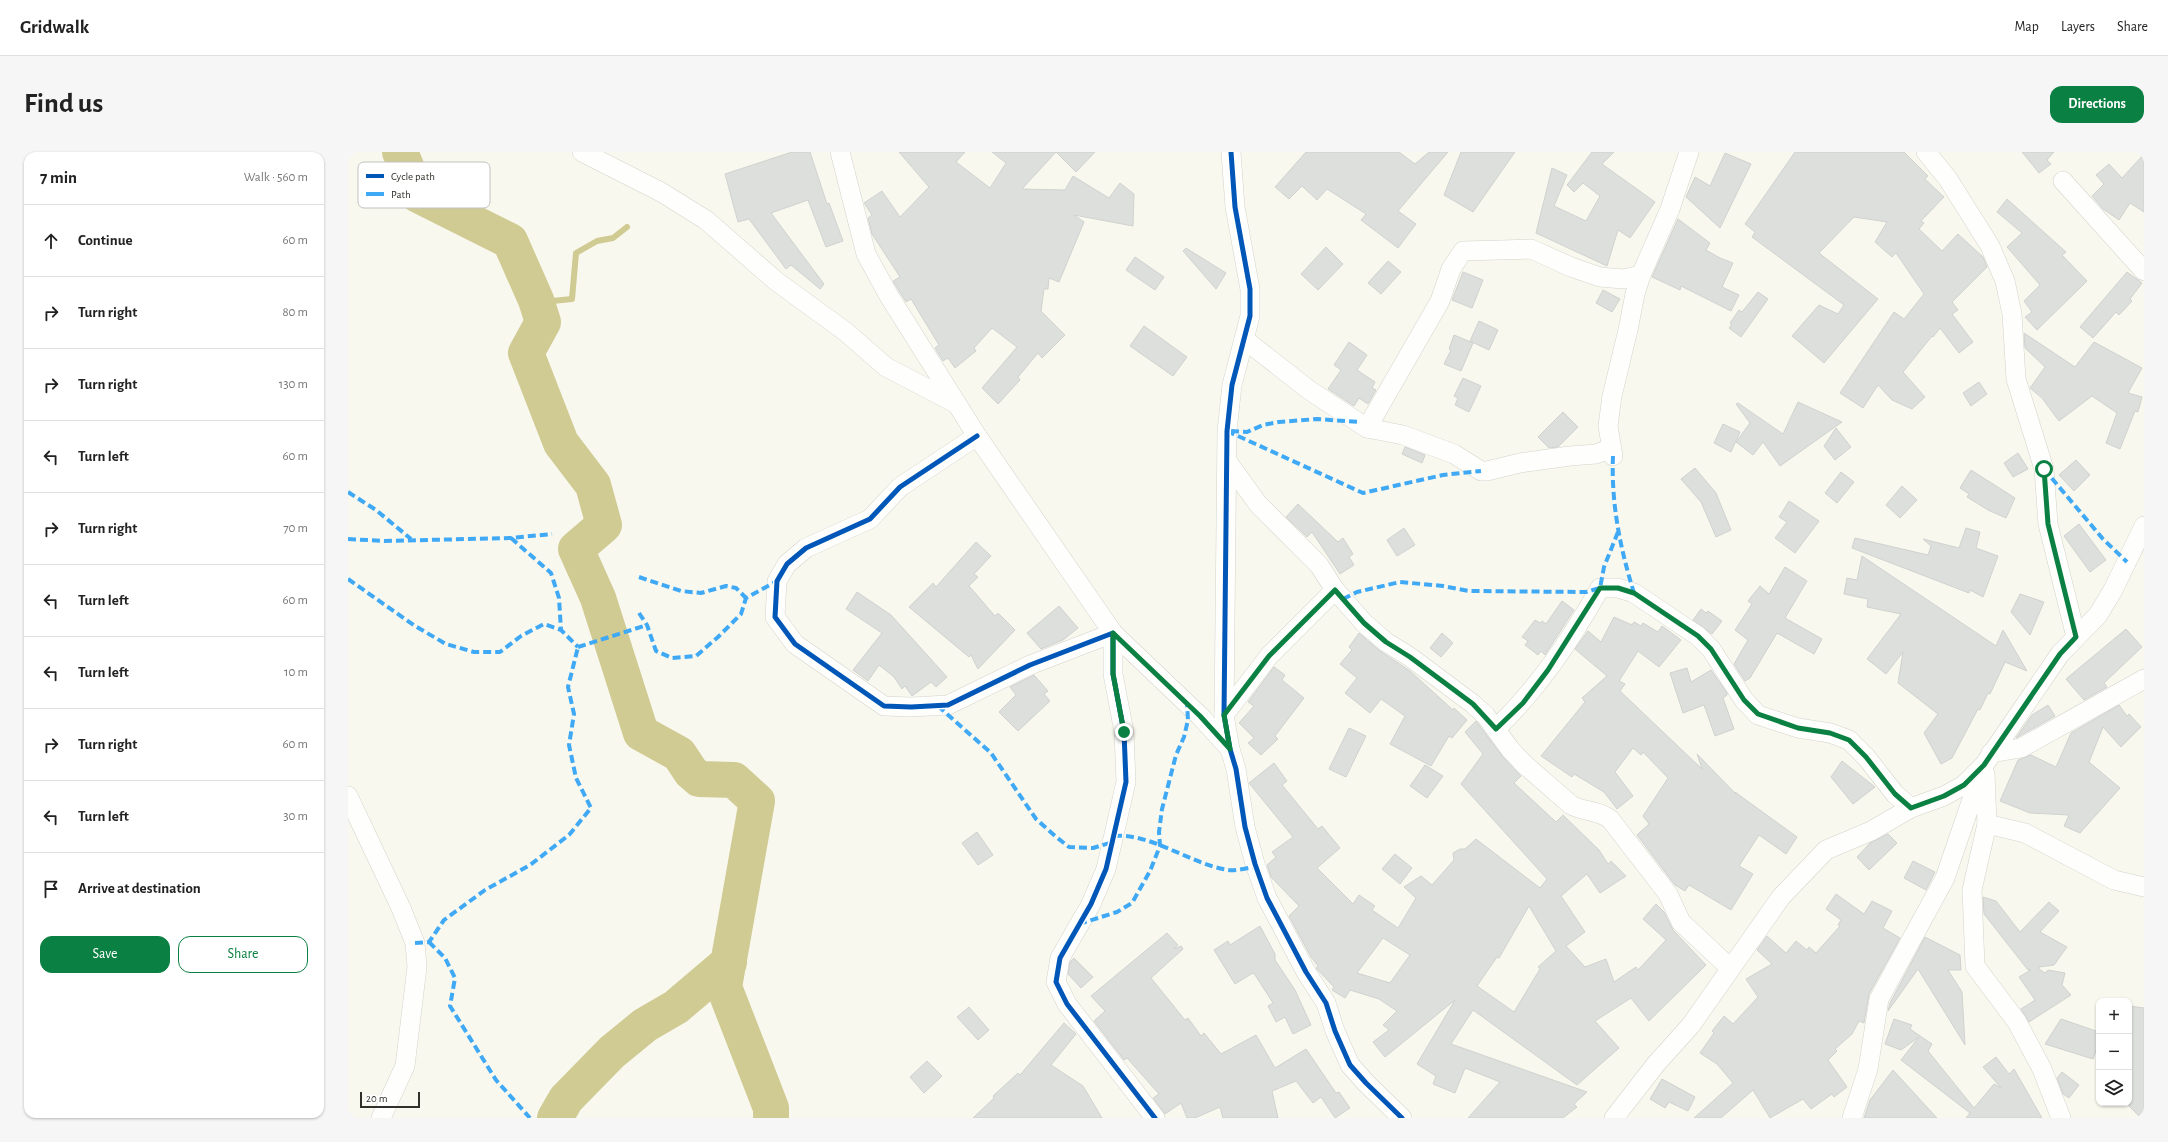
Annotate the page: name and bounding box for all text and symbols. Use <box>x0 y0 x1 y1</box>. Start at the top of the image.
text: Gridwalk <box>20 18 89 37</box>
text: Map <box>2014 20 2039 34</box>
text: Layers <box>2061 20 2095 34</box>
text: Share <box>2117 20 2148 34</box>
button: Directions <box>2050 86 2144 123</box>
text: Find us <box>24 90 103 118</box>
legend <box>358 162 490 208</box>
text: 7 min <box>40 169 77 186</box>
text: Walk · 560 m <box>244 171 308 184</box>
text: Cycle path <box>391 171 435 182</box>
text: Path <box>391 189 411 200</box>
icon: ahead <box>40 230 62 252</box>
text: Continue <box>78 233 133 248</box>
text: 60 m <box>282 234 308 247</box>
icon: right <box>40 302 62 324</box>
text: Turn right <box>78 305 137 320</box>
text: 80 m <box>282 306 308 319</box>
icon: right <box>40 374 62 396</box>
text: Turn right <box>78 377 137 392</box>
text: 130 m <box>279 378 308 391</box>
icon: left <box>40 446 62 468</box>
text: Turn left <box>78 449 129 464</box>
text: 60 m <box>282 450 308 463</box>
route start <box>2035 460 2053 478</box>
icon: right <box>40 518 62 540</box>
text: Turn right <box>78 521 137 536</box>
text: 70 m <box>283 522 308 535</box>
icon: left <box>40 590 62 612</box>
text: Turn left <box>78 593 129 608</box>
text: 60 m <box>282 594 308 607</box>
icon: left <box>40 662 62 684</box>
text: Turn left <box>78 665 129 680</box>
text: 10 m <box>284 666 308 679</box>
route end <box>1115 723 1133 741</box>
icon: right <box>40 734 62 756</box>
text: Turn right <box>78 737 137 752</box>
text: 60 m <box>282 738 308 751</box>
icon: left <box>40 806 62 828</box>
text: Turn left <box>78 809 129 824</box>
text: 30 m <box>283 810 308 823</box>
icon: arrive <box>40 878 62 900</box>
text: Arrive at destination <box>78 881 201 896</box>
button: Save <box>40 936 170 973</box>
button: Share <box>178 936 308 973</box>
map controls <box>2096 998 2132 1106</box>
button: + <box>2096 998 2132 1034</box>
button: − <box>2096 1034 2132 1070</box>
button: layers <box>2096 1070 2132 1106</box>
scale bar <box>360 1090 420 1109</box>
text: 20 m <box>366 1093 387 1104</box>

